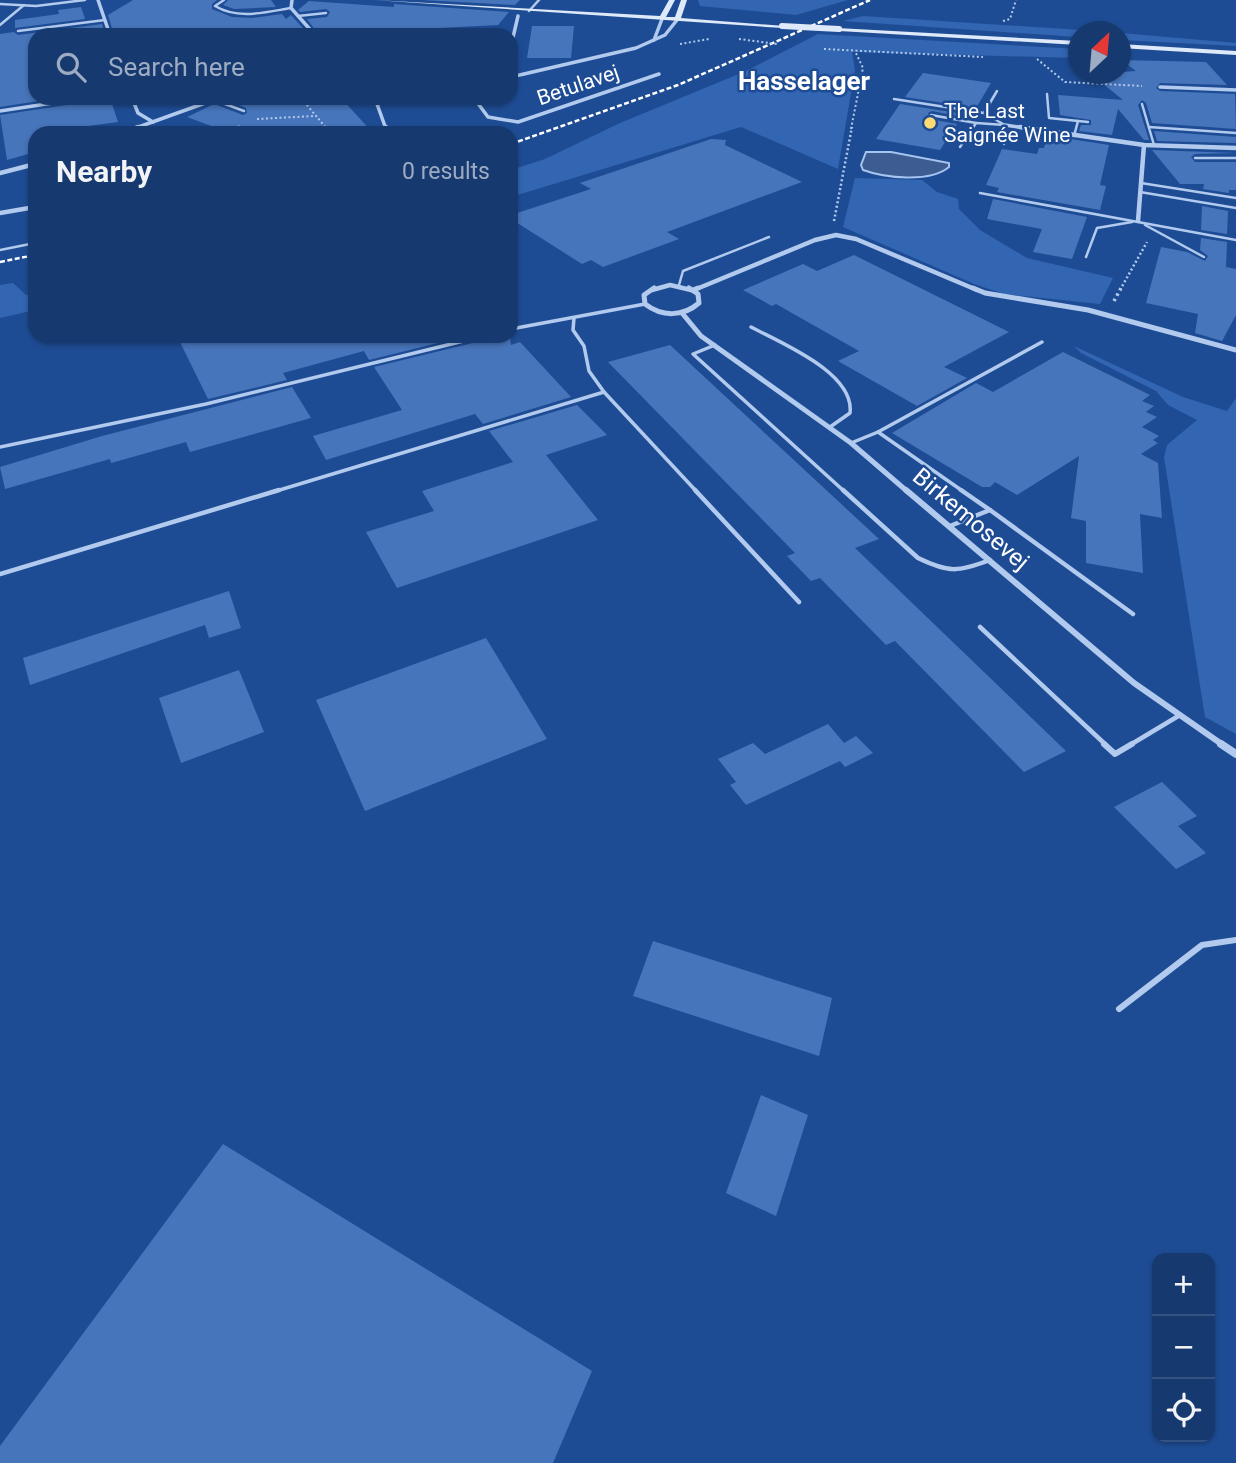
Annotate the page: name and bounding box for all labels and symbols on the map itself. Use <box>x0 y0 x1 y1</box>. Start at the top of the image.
north arrow <box>1068 21 1131 84</box>
street label: Betulavej <box>534 60 622 110</box>
district label: Hasselager <box>738 66 871 96</box>
place label: The Last Saignée Wine <box>944 99 1070 147</box>
marker: The Last Saignée Wine <box>922 115 938 131</box>
street label: Birkemosevej <box>907 462 1035 576</box>

